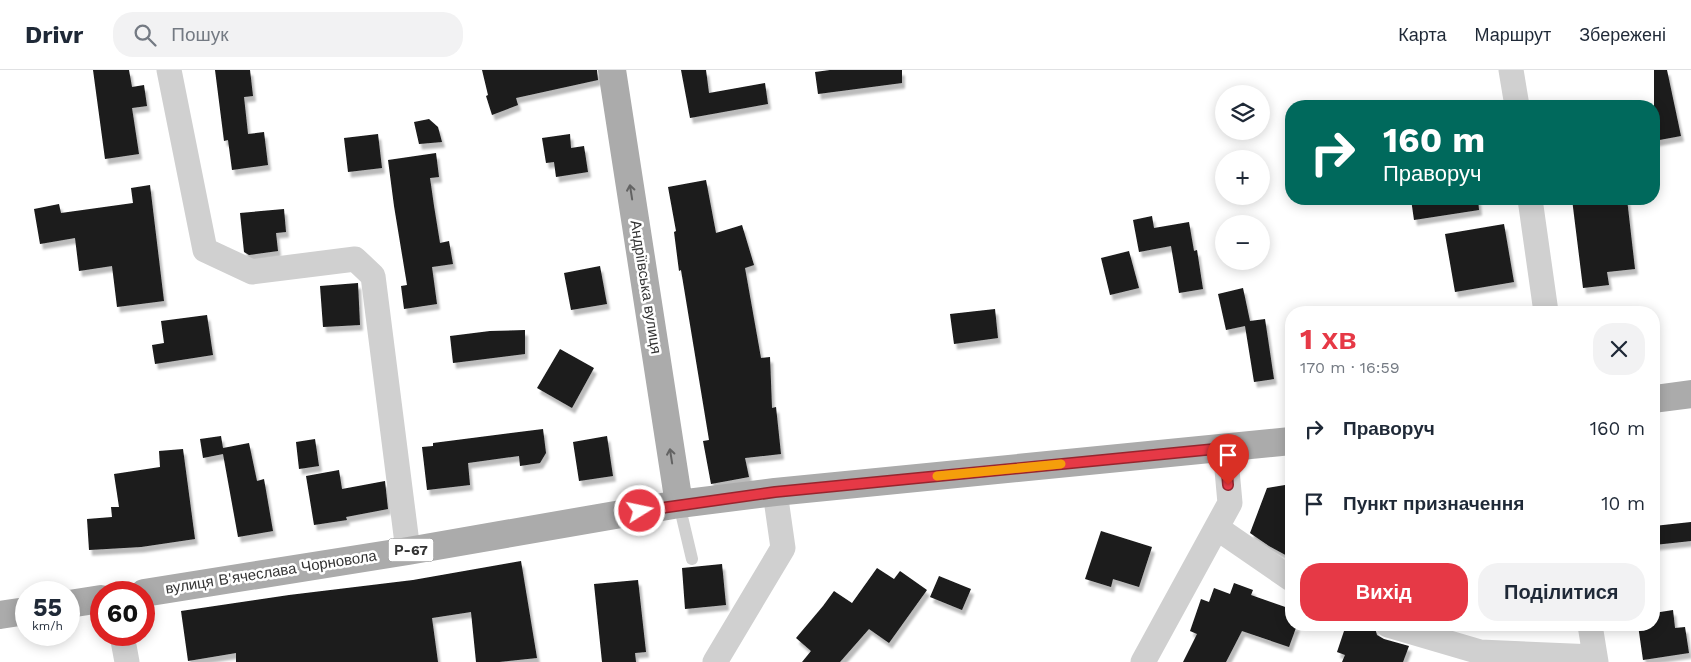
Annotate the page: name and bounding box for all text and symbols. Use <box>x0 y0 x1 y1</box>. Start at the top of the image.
search box <box>113 12 463 57</box>
text: Drivr <box>25 21 83 49</box>
icon: search <box>131 21 159 49</box>
text: Пошук <box>171 23 229 46</box>
text: Карта <box>1398 24 1446 45</box>
text: Маршрут <box>1474 24 1551 45</box>
text: Збережені <box>1579 24 1666 45</box>
map controls <box>1215 85 1270 270</box>
button: layers <box>1215 85 1270 140</box>
text: 160 m <box>1383 119 1485 161</box>
icon: right <box>1300 120 1365 185</box>
button: + <box>1215 150 1270 205</box>
text: Праворуч <box>1383 161 1481 186</box>
one-way arrow <box>626 184 636 200</box>
button: − <box>1215 215 1270 270</box>
street label: Андріївська вулиця <box>627 219 665 355</box>
text: 1 хв <box>1300 321 1357 356</box>
button: close <box>1593 323 1645 375</box>
text: 170 m · 16:59 <box>1300 358 1400 377</box>
icon: right <box>1300 415 1328 443</box>
text: Праворуч <box>1343 417 1435 440</box>
text: 160 m <box>1590 417 1645 440</box>
pin <box>1207 434 1249 485</box>
icon: arrive <box>1214 441 1242 469</box>
one-way arrow <box>666 449 676 465</box>
position arrow <box>613 484 665 536</box>
icon: arrive <box>1300 490 1328 518</box>
text: Пункт призначення <box>1343 492 1524 515</box>
text: 10 m <box>1601 492 1645 515</box>
road number: Р-67 <box>388 538 434 562</box>
street label: вулиця В'ячеслава Чорновола <box>164 546 379 598</box>
button: Вихід <box>1300 563 1468 621</box>
button: Поділитися <box>1478 563 1645 621</box>
speed limit sign: 60 <box>90 581 155 646</box>
text: 55 <box>33 593 62 622</box>
text: km/h <box>32 619 63 633</box>

